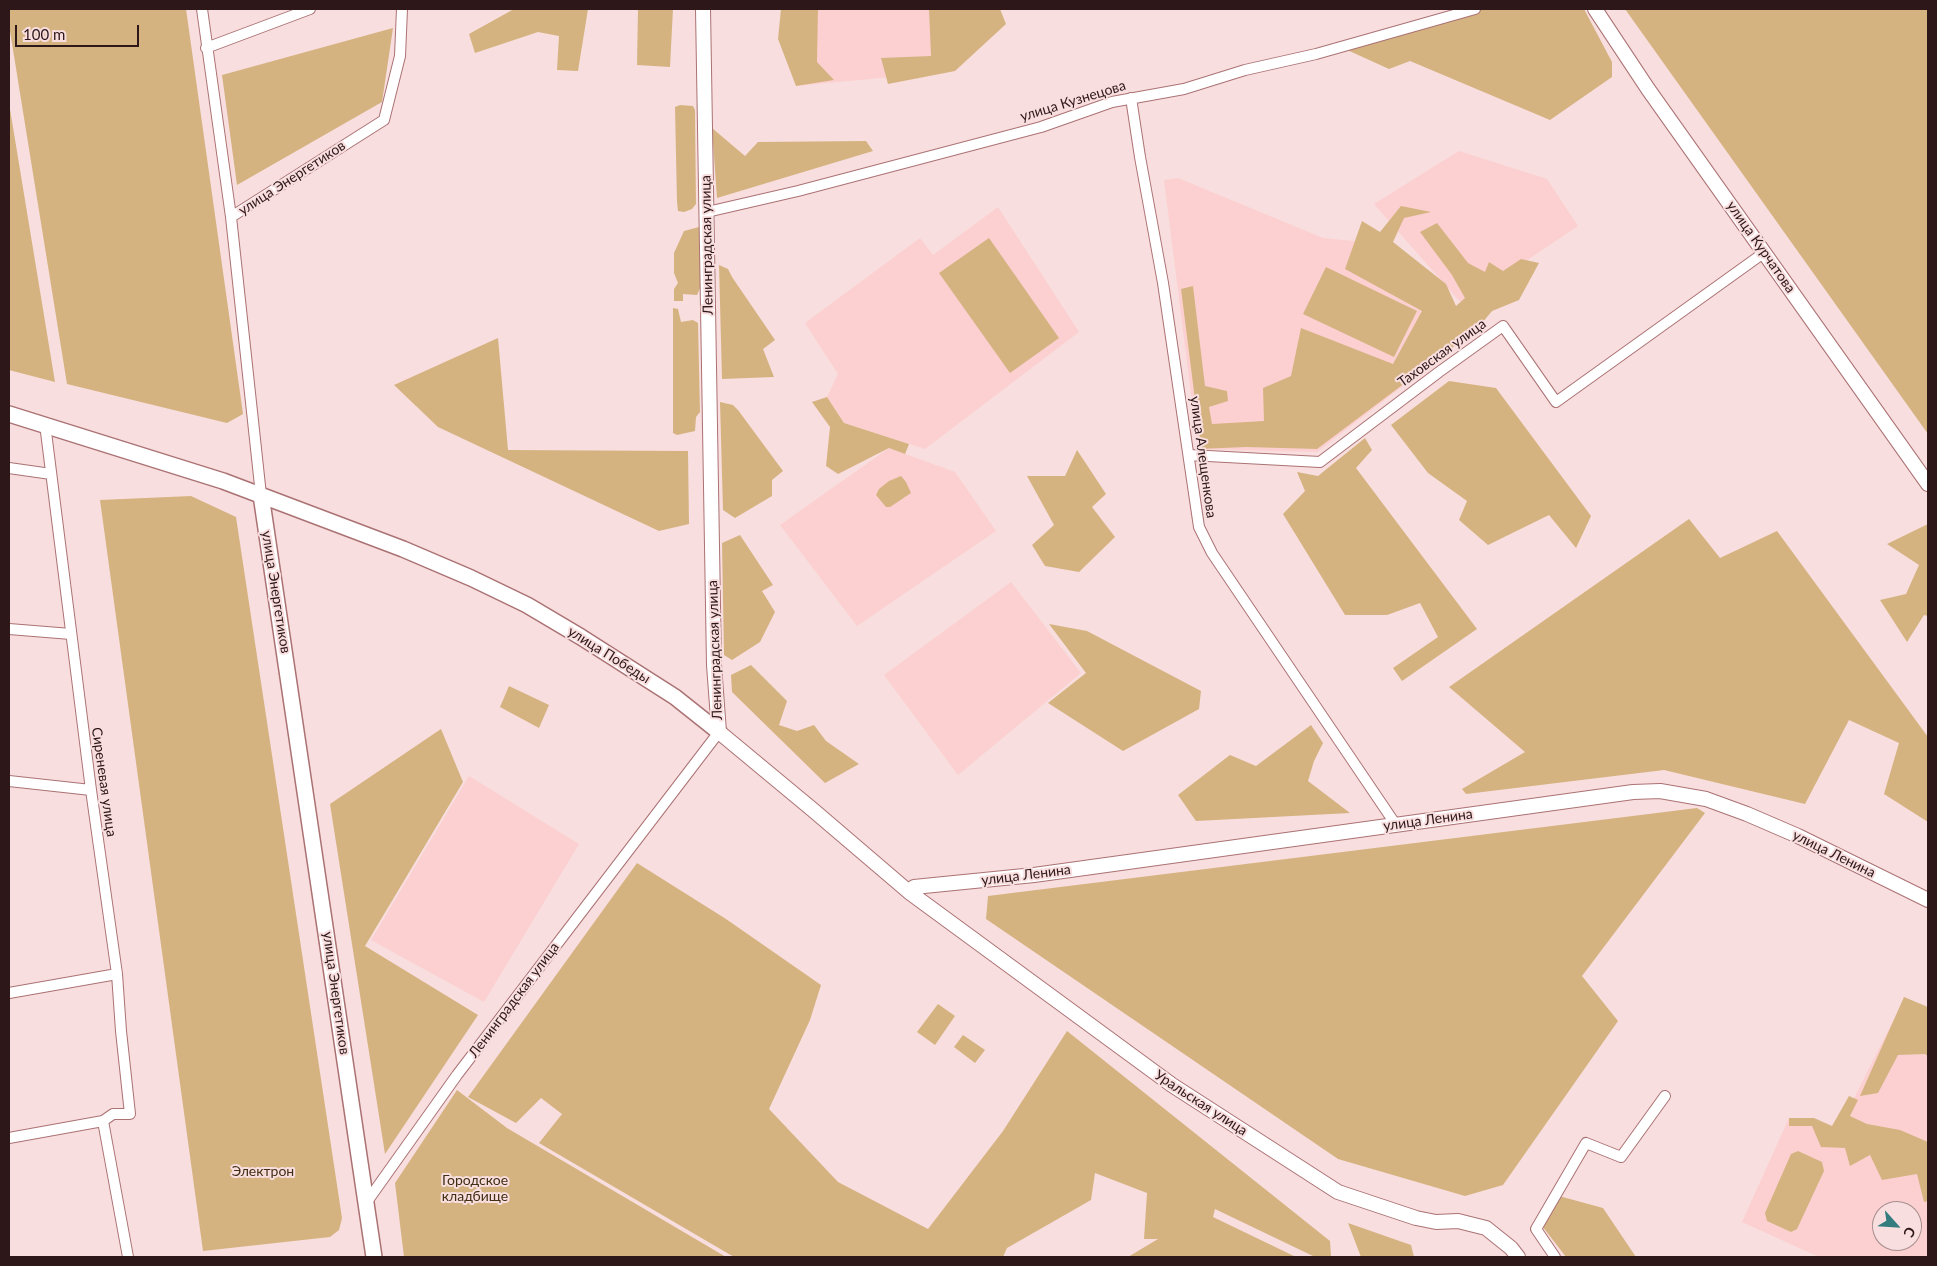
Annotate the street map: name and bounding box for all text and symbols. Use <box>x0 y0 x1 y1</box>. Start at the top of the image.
scale bar <box>18 15 141 47</box>
text: 100 m <box>23 25 65 43</box>
street label: улица Кузнецова <box>1018 77 1128 125</box>
street label: улица Энергетиков <box>235 137 349 219</box>
street label: Ленинградская улица <box>697 175 717 315</box>
street label: улица Курчатова <box>1723 198 1799 296</box>
street label: Таховская улица <box>1395 315 1489 391</box>
street label: улица Алещенкова <box>1186 395 1220 519</box>
street label: улица Энергетиков <box>258 529 294 655</box>
street label: Ленинградская улица <box>704 580 726 720</box>
street label: улица Победы <box>565 623 653 687</box>
street label: Сиреневая улица <box>88 726 120 838</box>
street label: улица Ленина <box>1382 805 1474 835</box>
street label: улица Ленина <box>1790 827 1878 881</box>
street label: улица Ленина <box>980 861 1072 889</box>
street label: улица Энергетиков <box>319 930 353 1056</box>
street label: Ленинградская улица <box>465 939 563 1061</box>
street label: Уральская улица <box>1152 1067 1250 1139</box>
park label: Электрон <box>232 1163 294 1179</box>
park label: Городское кладбище <box>442 1172 508 1204</box>
north arrow <box>1872 1201 1922 1251</box>
text: С <box>1900 1224 1920 1240</box>

